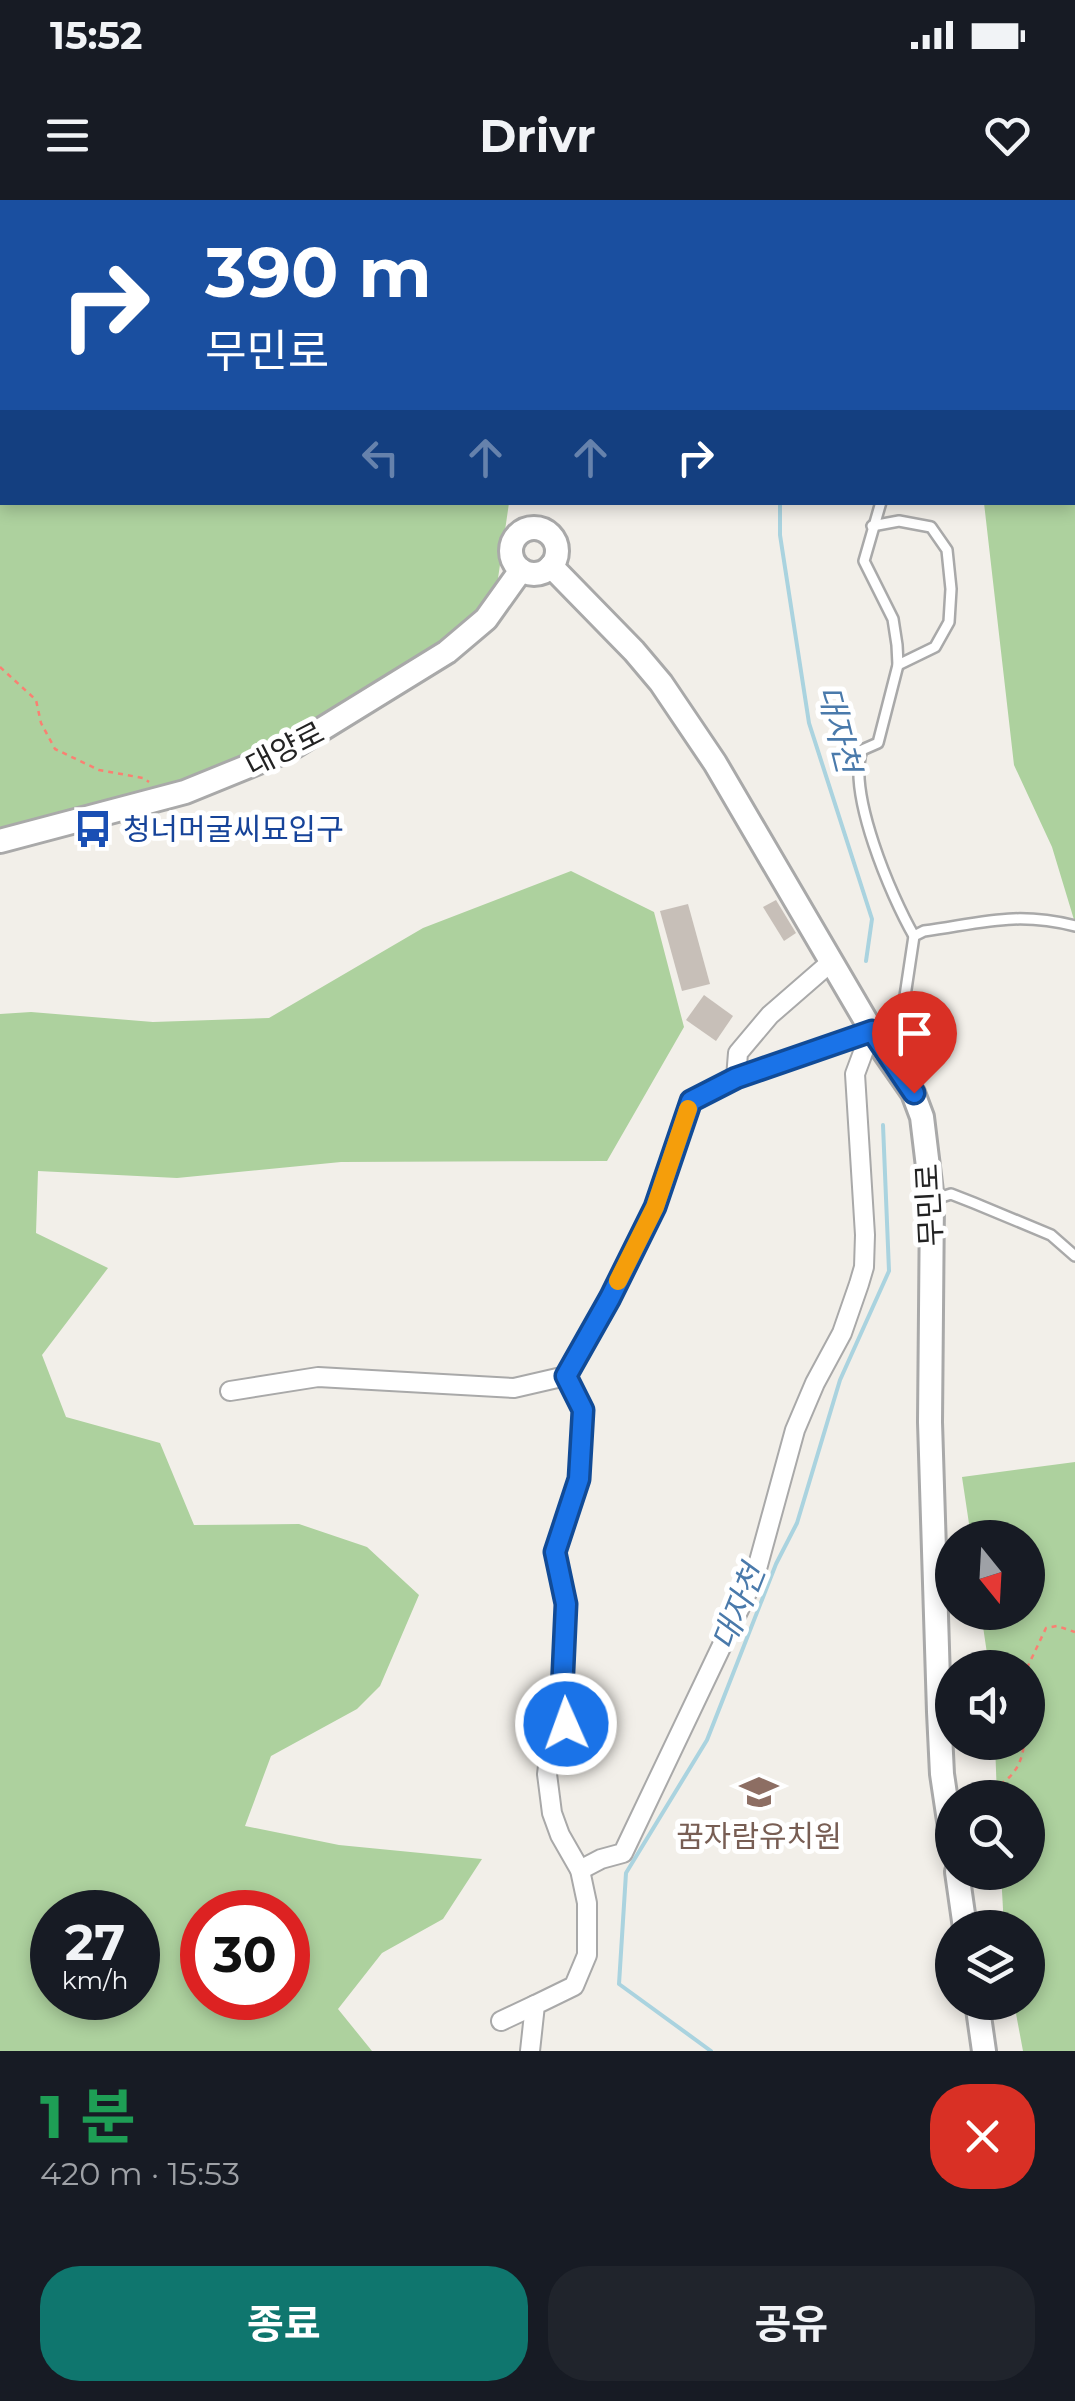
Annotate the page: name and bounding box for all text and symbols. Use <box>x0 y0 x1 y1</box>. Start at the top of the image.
text: 15:52 <box>50 12 142 59</box>
icon: menu <box>40 108 95 163</box>
text: Drivr <box>479 108 596 163</box>
icon: heart <box>980 108 1035 163</box>
text: 390 m <box>205 229 432 315</box>
icon: right <box>40 240 170 370</box>
text: 무민로 <box>205 323 329 378</box>
icon: left <box>353 430 408 485</box>
icon: ahead <box>458 430 513 485</box>
icon: ahead <box>563 430 618 485</box>
icon: right <box>668 430 723 485</box>
water label: 대자천 <box>809 681 869 780</box>
street label: 대양로 <box>240 714 330 784</box>
bus stop icon: 청너머굴씨묘입구 <box>72 808 114 850</box>
place label: 청너머굴씨묘입구 <box>123 811 344 848</box>
pin <box>872 991 957 1094</box>
icon: arrive <box>887 1006 942 1061</box>
street label: 무민로 <box>908 1163 950 1247</box>
north arrow <box>935 1520 1045 1630</box>
map controls <box>935 1520 1045 2020</box>
water label: 대자천 <box>703 1555 774 1655</box>
button: sound <box>935 1650 1045 1760</box>
position arrow <box>514 1672 618 1776</box>
school or university icon: 꿈자람유치원 <box>738 1771 780 1813</box>
button: search <box>935 1780 1045 1890</box>
place label: 꿈자람유치원 <box>676 1818 842 1855</box>
speed limit sign: 30 <box>180 1890 310 2020</box>
button: layers <box>935 1910 1045 2020</box>
text: 27 <box>65 1912 125 1973</box>
text: km/h <box>62 1965 128 1995</box>
text: 1 분 <box>40 2080 136 2153</box>
button: close <box>930 2084 1035 2189</box>
text: 420 m · 15:53 <box>40 2154 240 2193</box>
button: 종료 <box>40 2266 528 2381</box>
button: 공유 <box>548 2266 1035 2381</box>

